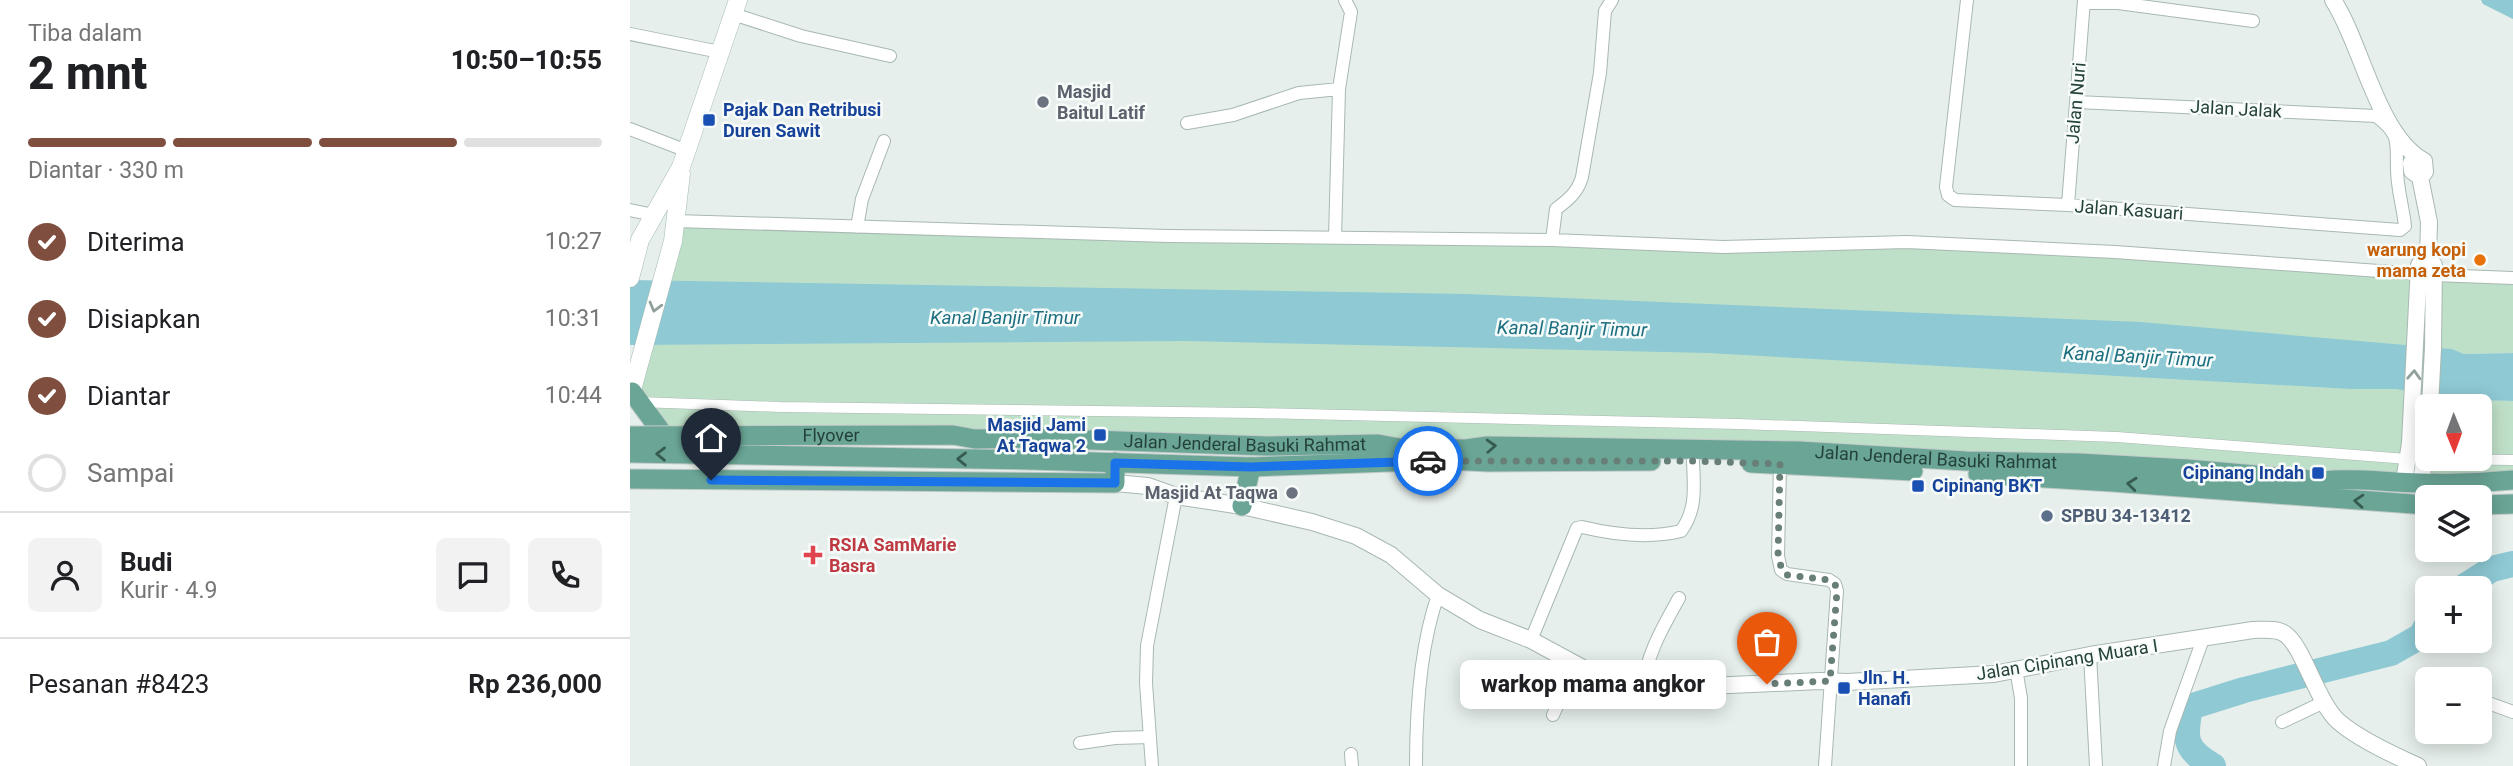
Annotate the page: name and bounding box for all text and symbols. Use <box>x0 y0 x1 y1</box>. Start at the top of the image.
text: Tiba dalam <box>28 20 142 47</box>
text: 10:50–10:55 <box>451 45 602 75</box>
text: 2 mnt <box>28 46 147 100</box>
street label: Jalan Nuri <box>2061 61 2090 144</box>
place label: Masjid Baitul Latif <box>1057 81 1146 123</box>
marker: Masjid Baitul Latif <box>1035 94 1051 110</box>
street label: Jalan Jalak <box>2190 96 2283 121</box>
place label: Pajak Dan Retribusi Duren Sawit <box>723 99 881 141</box>
marker: Pajak Dan Retribusi Duren Sawit <box>701 112 717 128</box>
text: Diantar · 330 m <box>28 157 184 184</box>
street label: Jalan Kasuari <box>2074 195 2184 224</box>
icon: check <box>28 223 66 261</box>
text: Diterima <box>87 227 185 257</box>
text: 10:27 <box>545 228 602 255</box>
place label: warung kopi mama zeta <box>2367 239 2466 281</box>
marker: warung kopi mama zeta <box>2472 252 2488 268</box>
icon: check <box>28 300 66 338</box>
one-way arrow <box>649 301 664 313</box>
text: Disiapkan <box>87 304 201 334</box>
text: 10:31 <box>545 305 602 332</box>
water label: Kanal Banjir Timur <box>930 306 1081 329</box>
water label: Kanal Banjir Timur <box>1497 316 1648 341</box>
water label: Kanal Banjir Timur <box>2062 341 2214 372</box>
one-way arrow <box>2406 369 2421 380</box>
icon: check <box>28 377 66 415</box>
text: Diantar <box>87 381 170 411</box>
text: 10:44 <box>545 382 602 409</box>
north arrow <box>2415 394 2492 471</box>
map controls <box>2415 394 2492 744</box>
pin <box>681 408 741 480</box>
place label: Masjid Jami At Taqwa 2 <box>987 414 1086 456</box>
icon: home <box>692 419 730 457</box>
street label: Flyover <box>802 424 860 445</box>
courier <box>1393 426 1463 496</box>
marker: Masjid Jami At Taqwa 2 <box>1092 427 1108 443</box>
street label: Jalan Jenderal Basuki Rahmat <box>1123 430 1366 456</box>
one-way arrow <box>1486 439 1497 454</box>
street label: Jalan Jenderal Basuki Rahmat <box>1814 441 2057 473</box>
icon: car <box>1409 442 1447 480</box>
one-way arrow <box>655 446 666 462</box>
one-way arrow <box>956 451 967 467</box>
text: Sampai <box>87 458 174 488</box>
place label: Cipinang Indah <box>2183 462 2304 483</box>
marker: Cipinang Indah <box>2310 465 2326 481</box>
place label: Cipinang BKT <box>1932 475 2042 496</box>
one-way arrow <box>2126 477 2137 492</box>
marker: Cipinang BKT <box>1910 478 1926 494</box>
place label: Masjid At Taqwa <box>1145 482 1278 503</box>
marker: Masjid At Taqwa <box>1284 485 1300 501</box>
button: layers <box>2415 485 2492 562</box>
one-way arrow <box>2353 493 2364 508</box>
place label: SPBU 34-13412 <box>2061 505 2191 526</box>
marker: SPBU 34-13412 <box>2039 508 2055 524</box>
place label: RSIA SamMarie Basra <box>829 534 957 576</box>
button: person <box>28 538 102 612</box>
button: chat <box>436 538 510 612</box>
button: phone <box>528 538 602 612</box>
marker: RSIA SamMarie Basra <box>803 545 823 565</box>
text: Budi <box>120 547 173 577</box>
button: + <box>2415 576 2492 653</box>
text: Kurir · 4.9 <box>120 577 217 604</box>
pin <box>1737 612 1797 684</box>
icon: bag <box>1748 623 1786 661</box>
street label: Jalan Cipinang Muara I <box>1975 635 2159 684</box>
callout: warkop mama angkor <box>1459 660 1725 708</box>
place label: Jln. H. Hanafi <box>1858 667 1911 709</box>
button: − <box>2415 667 2492 744</box>
text: Pesanan #8423 <box>28 669 209 699</box>
text: Rp 236,000 <box>468 669 602 699</box>
text: warkop mama angkor <box>1481 671 1705 698</box>
marker: Jln. H. Hanafi <box>1836 680 1852 696</box>

